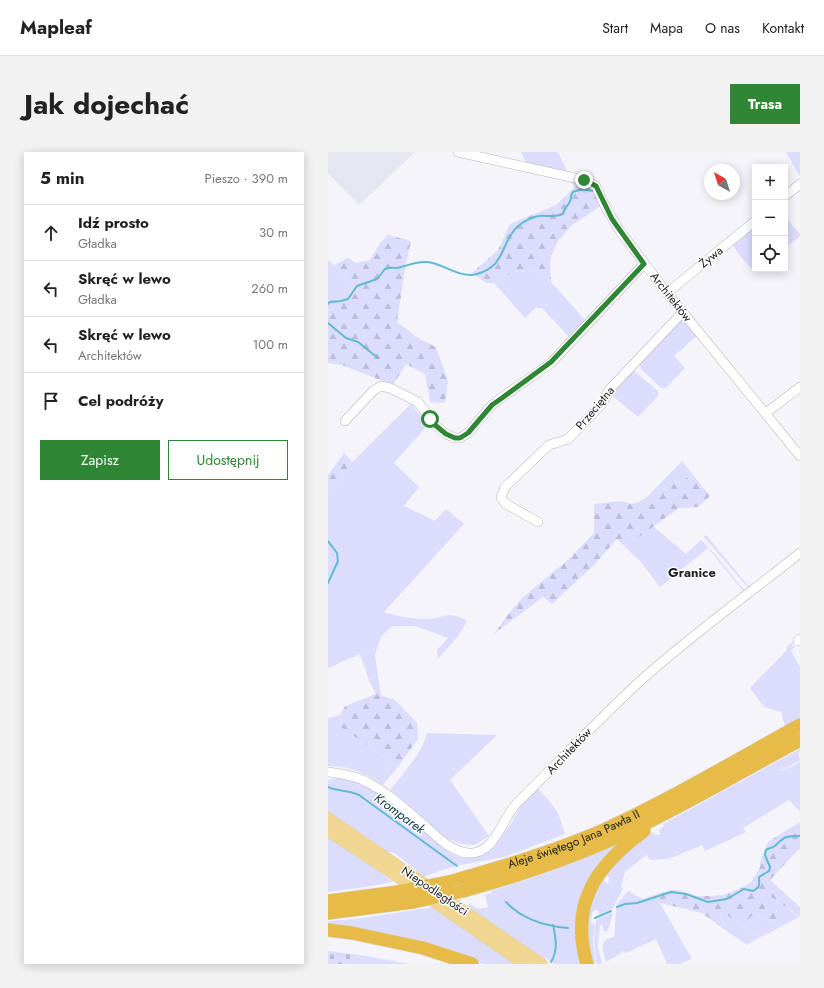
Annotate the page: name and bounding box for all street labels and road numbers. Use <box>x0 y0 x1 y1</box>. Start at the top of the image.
street label: Żywa <box>695 242 727 272</box>
street label: Architektów <box>646 268 697 326</box>
street label: Przeciętna <box>571 382 619 434</box>
street label: Architektów <box>542 723 596 778</box>
street label: Aleje świętego Jana Pawła II <box>506 805 643 873</box>
street label: Niepodległości <box>398 862 472 920</box>

